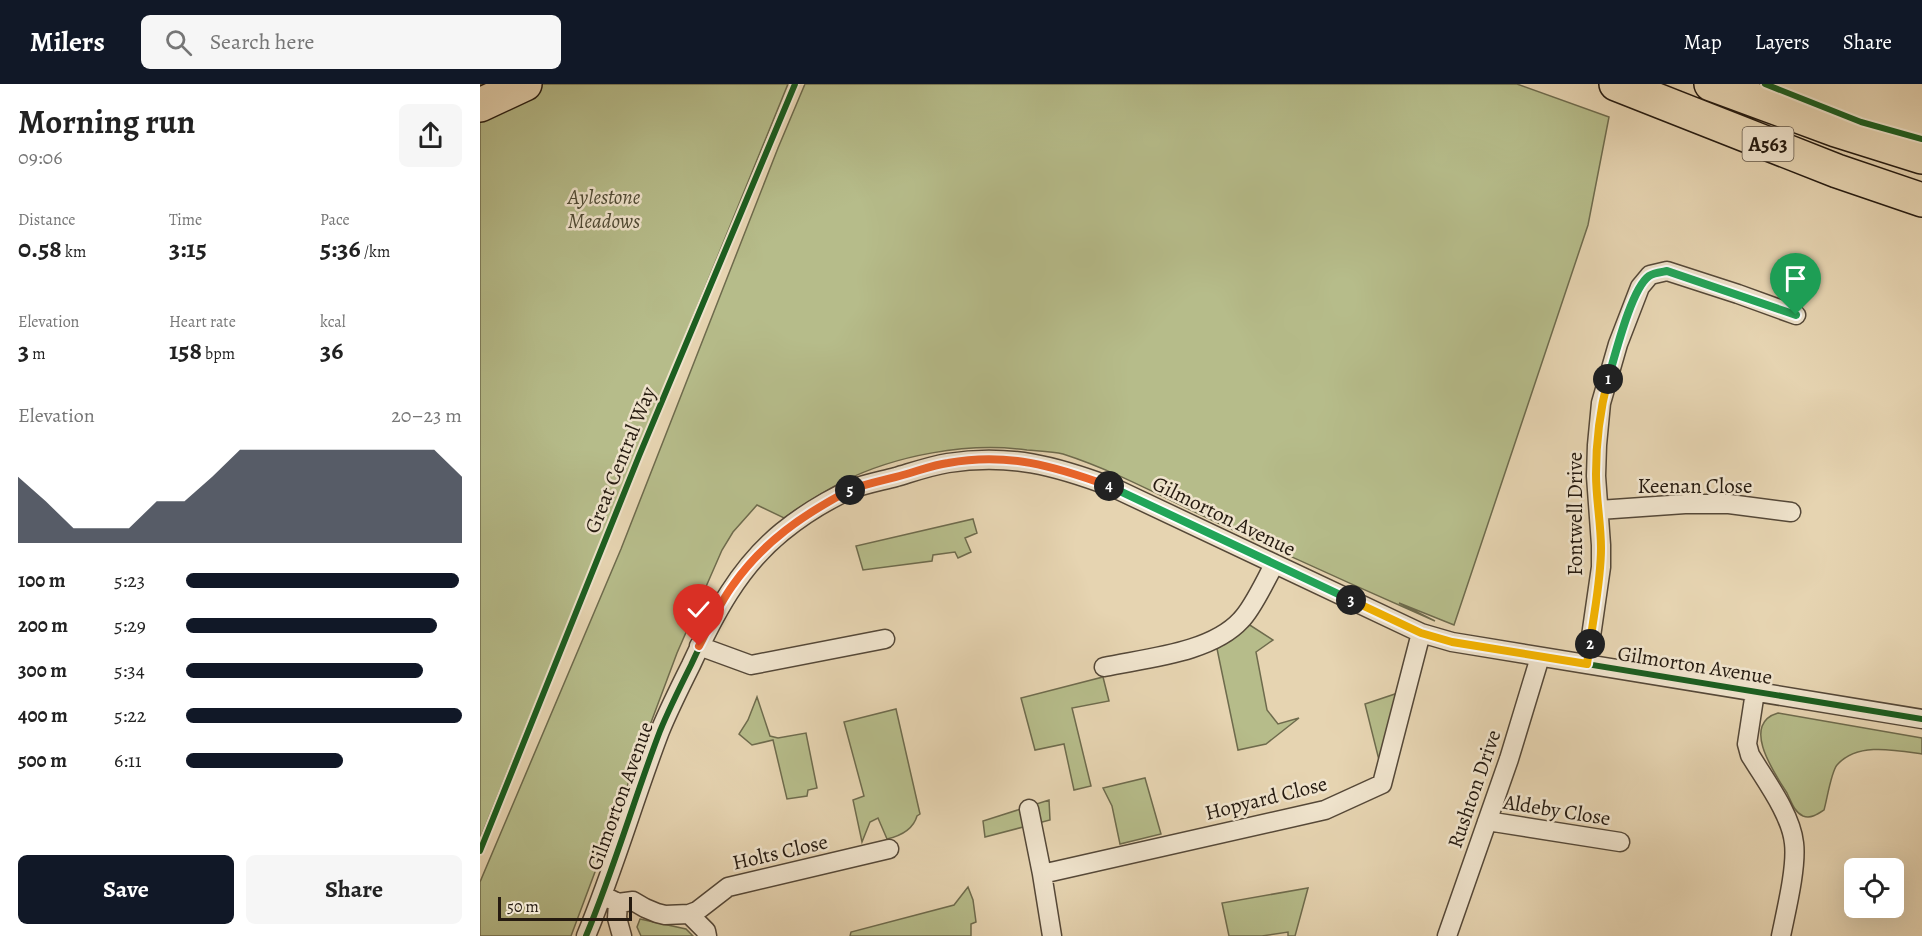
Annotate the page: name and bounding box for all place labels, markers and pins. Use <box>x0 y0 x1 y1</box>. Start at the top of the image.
pin <box>1770 253 1821 315</box>
pin: 1 <box>1593 364 1623 394</box>
pin: 4 <box>1094 471 1124 501</box>
pin: 5 <box>835 475 865 505</box>
pin <box>673 584 724 646</box>
pin: 3 <box>1336 585 1366 615</box>
pin: 2 <box>1575 629 1605 659</box>

